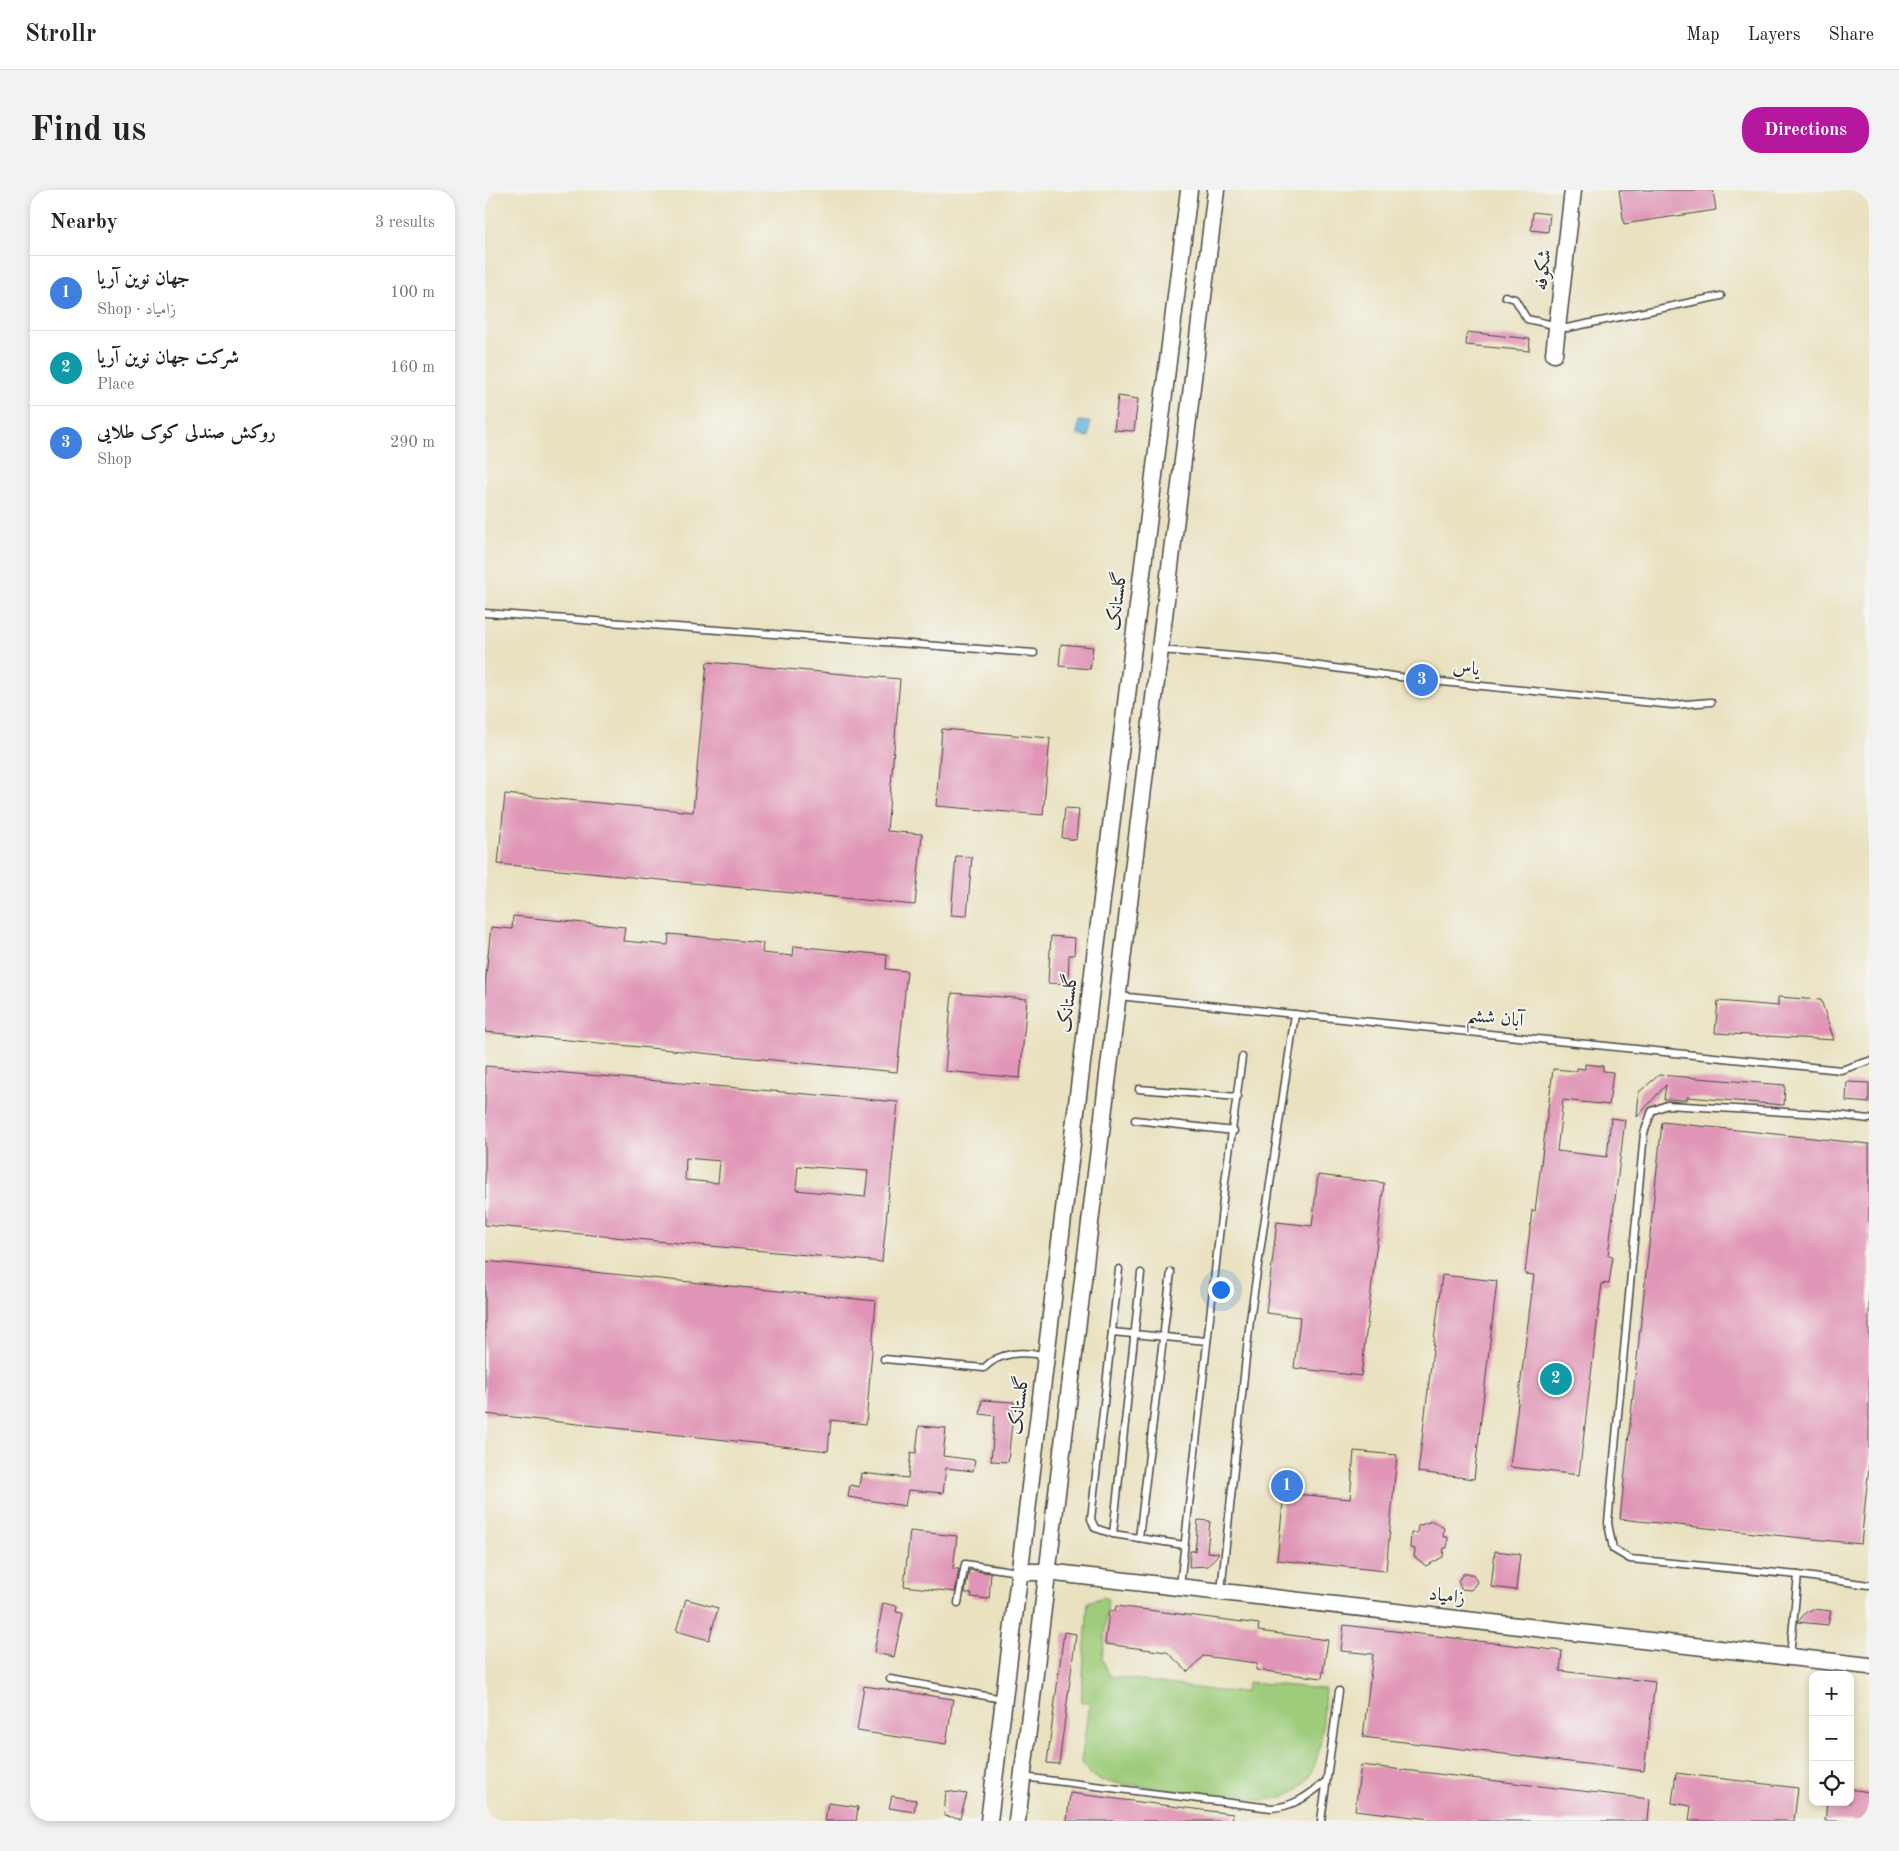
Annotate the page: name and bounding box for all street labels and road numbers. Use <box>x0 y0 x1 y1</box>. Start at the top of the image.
street label: شکوفه <box>1530 248 1557 292</box>
street label: گلستانک <box>1101 570 1131 632</box>
street label: یاس <box>1452 658 1482 681</box>
street label: گلستانک <box>1052 972 1082 1034</box>
street label: آبان ششم <box>1465 1004 1527 1040</box>
street label: گلستانک <box>1003 1374 1033 1436</box>
street label: زامیاد <box>1428 1585 1466 1609</box>

